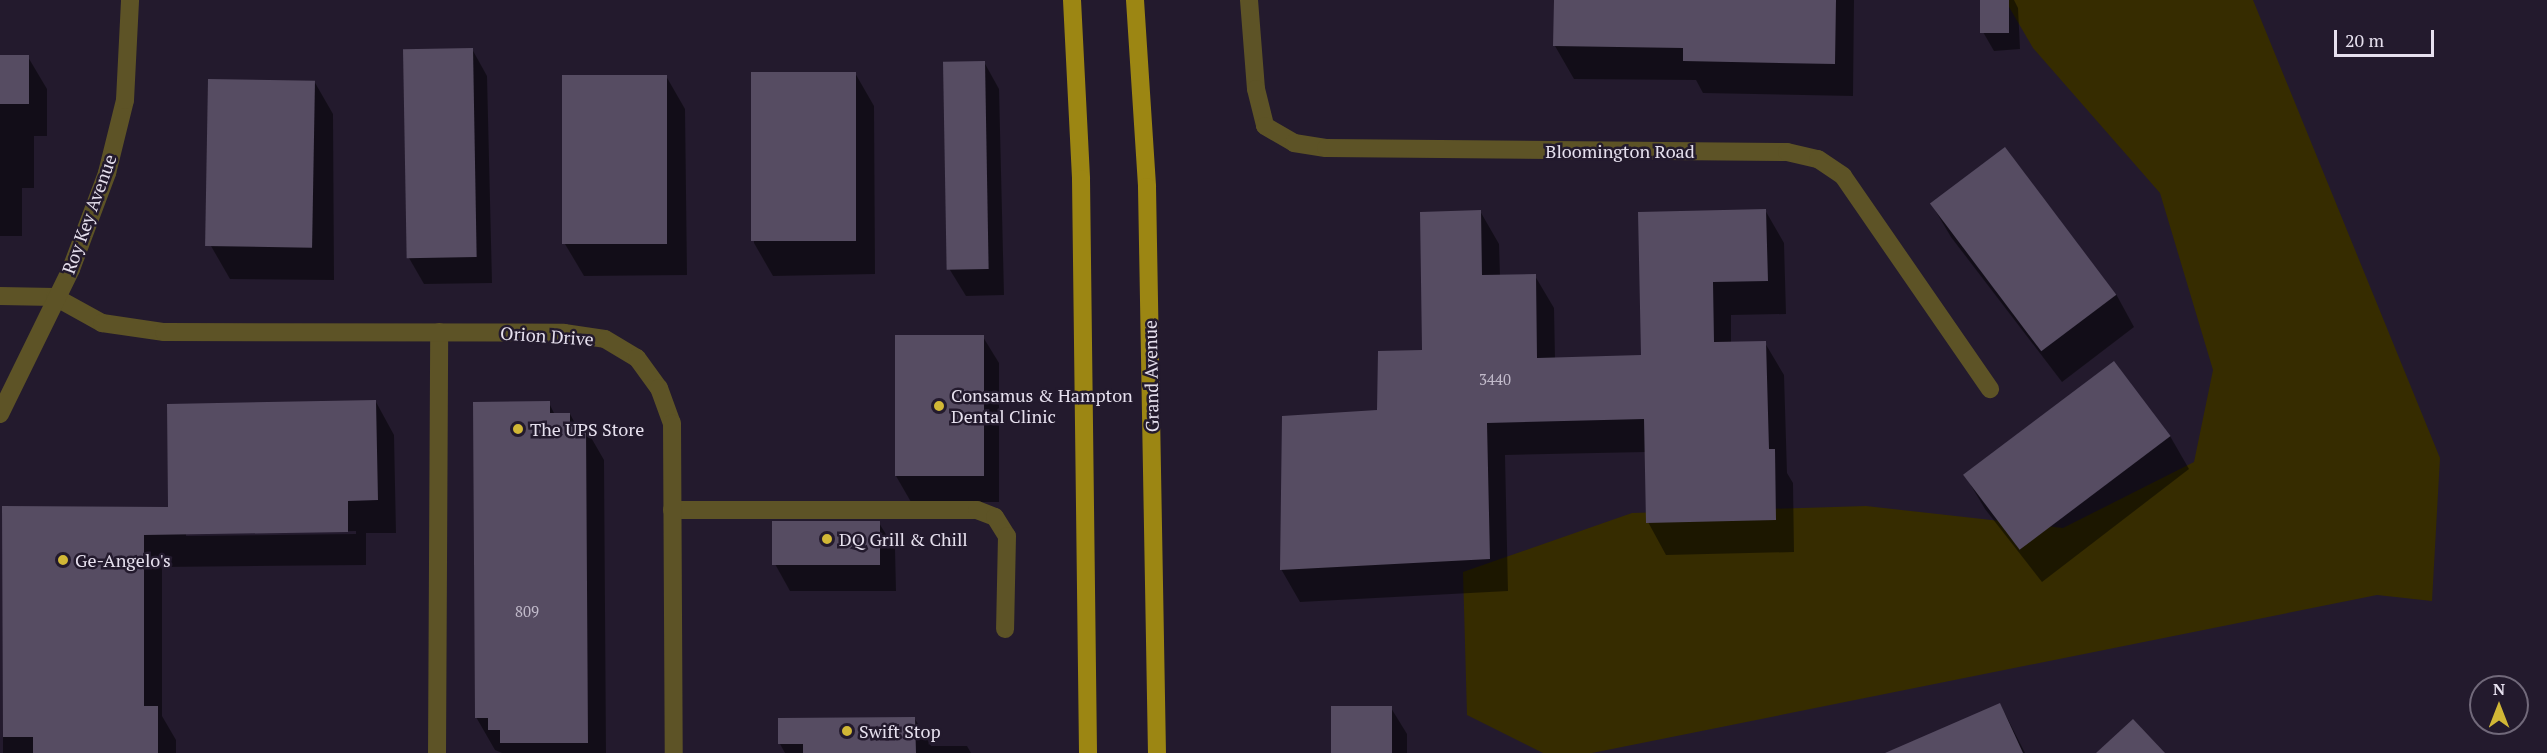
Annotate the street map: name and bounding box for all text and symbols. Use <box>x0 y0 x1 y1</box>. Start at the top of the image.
scale bar <box>2337 18 2438 56</box>
text: 20 m <box>2345 28 2384 52</box>
street label: Bloomington Road <box>1545 140 1695 162</box>
street label: Roy Key Avenue <box>57 151 121 277</box>
street label: Grand Avenue <box>1139 320 1163 432</box>
street label: Orion Drive <box>500 322 594 350</box>
house number: 3440 <box>1479 371 1511 389</box>
place label: Consamus & Hampton Dental Clinic <box>951 385 1133 428</box>
marker: Consamus & Hampton Dental Clinic <box>932 399 946 413</box>
place label: The UPS Store <box>530 418 644 440</box>
marker: The UPS Store <box>511 422 525 436</box>
place label: DQ Grill & Chill <box>839 528 968 550</box>
marker: DQ Grill & Chill <box>820 532 834 546</box>
place label: Ge-Angelo's <box>75 549 171 571</box>
marker: Ge-Angelo's <box>56 553 70 567</box>
house number: 809 <box>515 603 539 621</box>
north arrow <box>2469 675 2529 735</box>
text: N <box>2493 678 2505 700</box>
place label: Swift Stop <box>859 720 941 742</box>
marker: Swift Stop <box>840 724 854 738</box>

